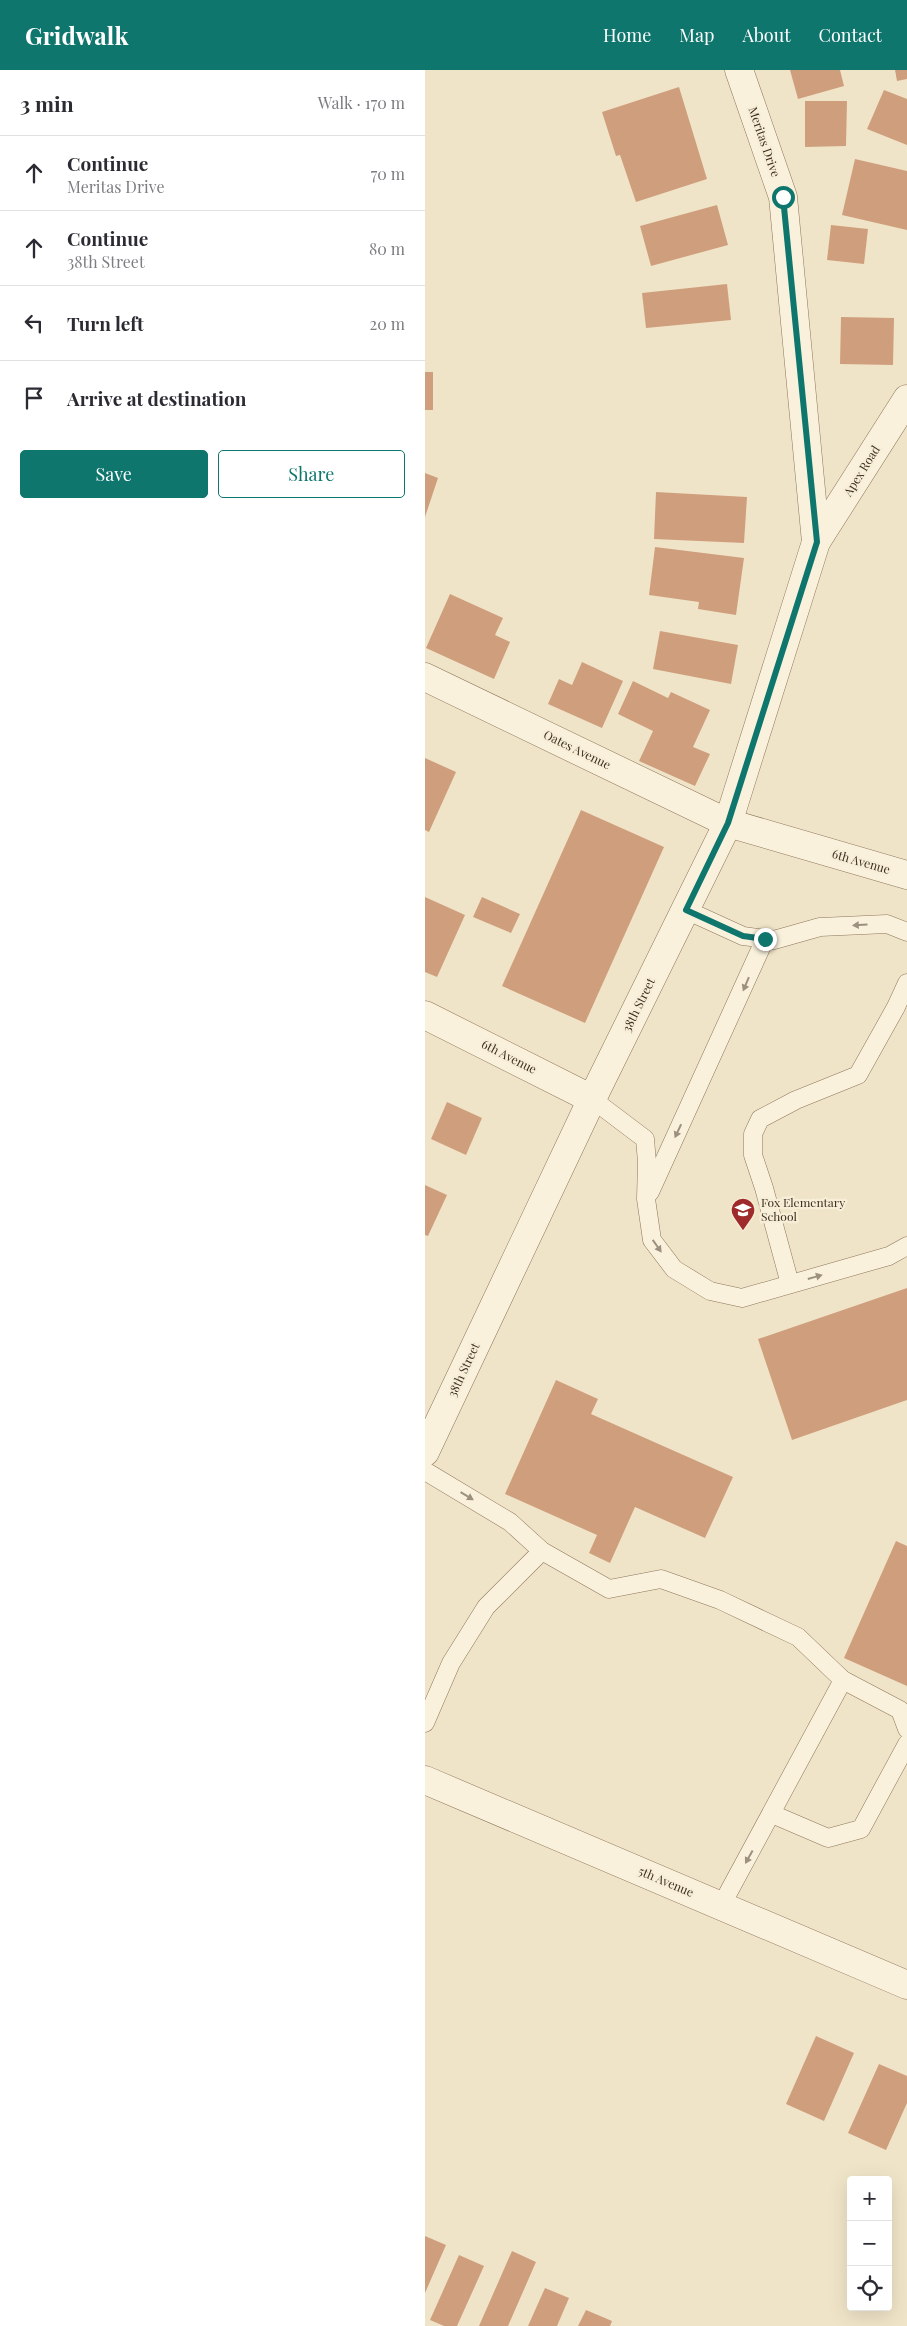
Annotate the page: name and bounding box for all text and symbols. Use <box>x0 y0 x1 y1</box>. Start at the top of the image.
text: Gridwalk <box>25 19 128 51</box>
text: Home <box>603 23 651 47</box>
text: Map <box>679 23 714 47</box>
text: About <box>742 23 791 47</box>
text: Contact <box>819 23 882 47</box>
text: 3 min <box>20 89 74 117</box>
text: Walk · 170 m <box>318 92 405 113</box>
street label: Meritas Drive <box>745 105 784 179</box>
text: Continue <box>67 150 148 176</box>
icon: ahead <box>20 159 48 187</box>
text: 70 m <box>371 163 405 184</box>
text: Meritas Drive <box>67 176 164 197</box>
route start <box>772 186 795 209</box>
text: Continue <box>67 225 148 251</box>
icon: ahead <box>20 234 48 262</box>
text: 80 m <box>369 238 405 259</box>
text: 38th Street <box>67 251 145 272</box>
icon: left <box>20 309 48 337</box>
text: Turn left <box>67 310 144 336</box>
text: 20 m <box>370 313 405 334</box>
icon: arrive <box>20 384 48 412</box>
text: Arrive at destination <box>67 385 247 411</box>
street label: Apex Road <box>839 442 883 500</box>
button: Save <box>20 450 208 498</box>
button: Share <box>218 450 405 498</box>
street label: Oates Avenue <box>541 726 614 772</box>
street label: 6th Avenue <box>830 845 892 877</box>
one-way arrow <box>852 921 868 929</box>
route end <box>754 928 777 951</box>
street label: 38th Street <box>618 974 658 1034</box>
one-way arrow <box>741 977 749 991</box>
street label: 6th Avenue <box>479 1035 540 1077</box>
one-way arrow <box>673 1124 681 1138</box>
place label: Fox Elementary School <box>761 1194 845 1224</box>
school or university icon: Fox Elementary School <box>730 1197 756 1231</box>
one-way arrow <box>652 1239 662 1253</box>
one-way arrow <box>808 1272 823 1280</box>
street label: 38th Street <box>444 1339 483 1399</box>
one-way arrow <box>460 1492 473 1501</box>
one-way arrow <box>744 1850 753 1864</box>
street label: 5th Avenue <box>636 1862 696 1900</box>
map controls <box>847 2176 892 2311</box>
button: + <box>847 2176 892 2221</box>
button: − <box>847 2221 892 2266</box>
button: locate <box>847 2266 892 2311</box>

